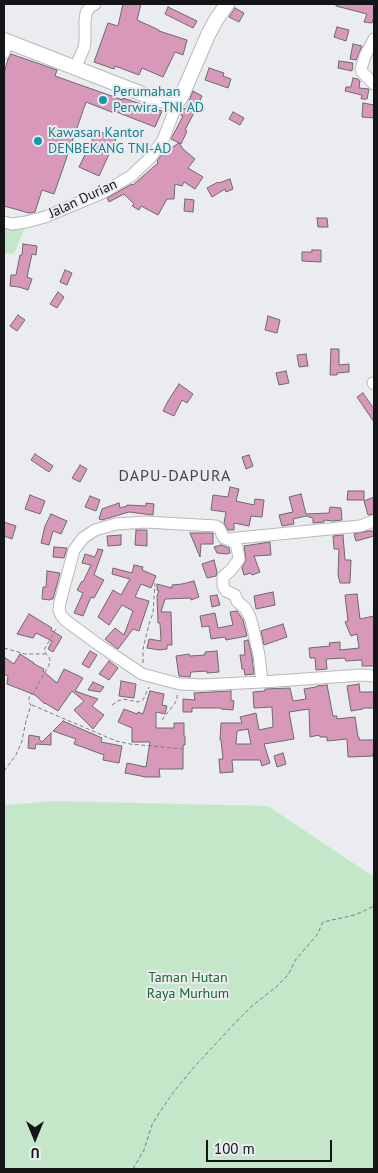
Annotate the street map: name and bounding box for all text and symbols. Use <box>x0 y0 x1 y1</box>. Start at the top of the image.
place label: Perumahan Perwira TNI AD <box>113 84 204 116</box>
marker: Perumahan Perwira TNI AD <box>97 94 109 106</box>
place label: Kawasan Kantor DENBEKANG TNI-AD <box>48 125 171 158</box>
marker: Kawasan Kantor DENBEKANG TNI-AD <box>32 135 44 147</box>
street label: Jalan Durian <box>46 176 120 222</box>
district label: DAPU-DAPURA <box>117 466 233 486</box>
park label: Taman Hutan Raya Murhum <box>147 970 229 1002</box>
north arrow <box>10 1113 60 1163</box>
scale bar <box>208 1130 334 1162</box>
text: 100 m <box>214 1139 255 1158</box>
text: U <box>31 1144 39 1162</box>

